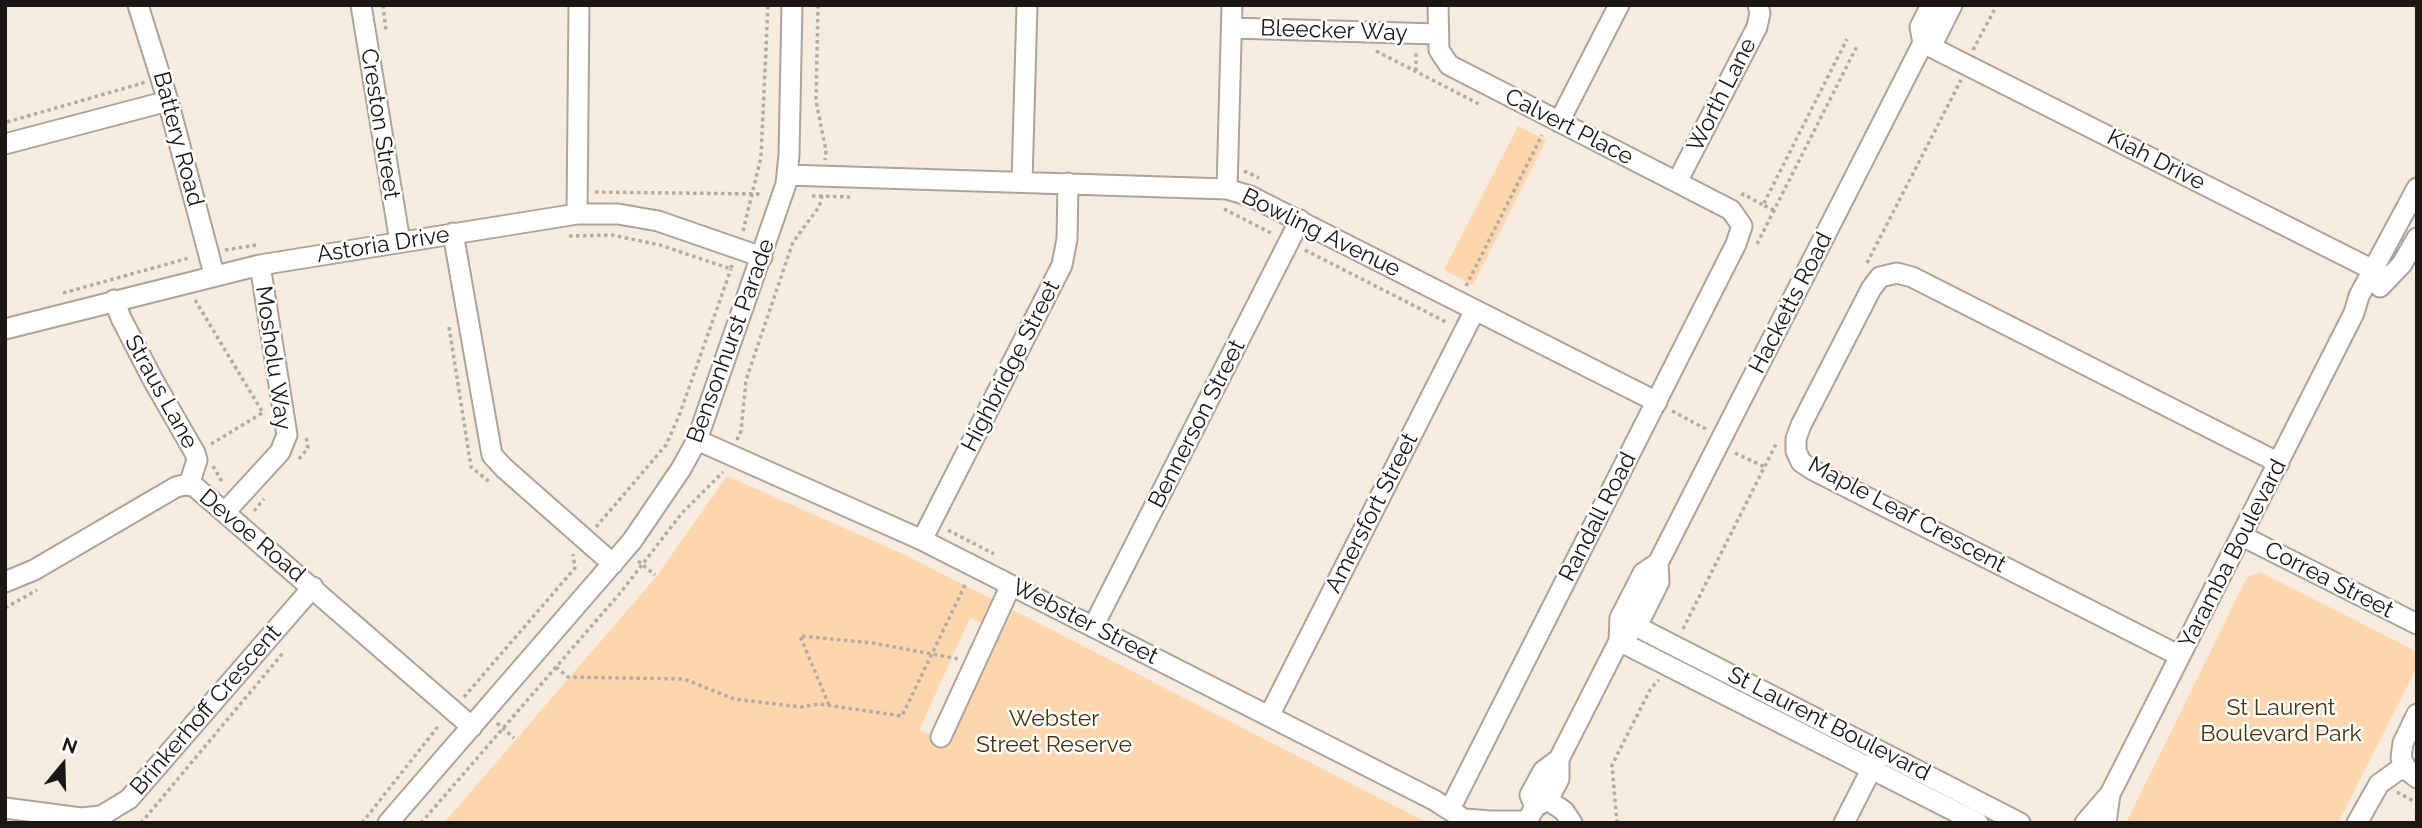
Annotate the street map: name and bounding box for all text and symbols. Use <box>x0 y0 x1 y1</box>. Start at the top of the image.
street label: Bleecker Way <box>1260 15 1408 47</box>
street label: Worth Lane <box>1682 33 1762 157</box>
street label: Creston Street <box>354 47 406 201</box>
street label: Battery Road <box>147 69 209 209</box>
street label: Calvert Place <box>1500 83 1638 171</box>
street label: Kiah Drive <box>2102 124 2210 196</box>
street label: Bowling Avenue <box>1237 183 1405 283</box>
street label: Astoria Drive <box>315 221 451 269</box>
street label: Hacketts Road <box>1744 228 1838 378</box>
street label: Bensonhurst Parade <box>681 235 781 447</box>
street label: Highbridge Street <box>956 276 1066 456</box>
street label: Mosholu Way <box>249 284 297 432</box>
street label: Straus Lane <box>119 330 203 454</box>
street label: Bennerson Street <box>1143 335 1251 513</box>
street label: Amersfort Street <box>1320 428 1424 598</box>
street label: Randall Road <box>1554 448 1642 586</box>
street label: Maple Leaf Crescent <box>1803 451 2011 579</box>
street label: Yaramba Boulevard <box>2173 455 2293 653</box>
street label: Devoe Road <box>193 484 311 588</box>
street label: Correa Street <box>2260 536 2398 624</box>
street label: Webster Street <box>1007 573 1163 671</box>
street label: Brinkerhoff Crescent <box>125 619 287 801</box>
street label: St Laurent Boulevard <box>1723 661 1935 787</box>
park label: St Laurent Boulevard Park <box>2200 694 2362 748</box>
park label: Webster Street Reserve <box>976 705 1132 759</box>
north arrow <box>28 730 98 800</box>
text: N <box>59 732 80 758</box>

